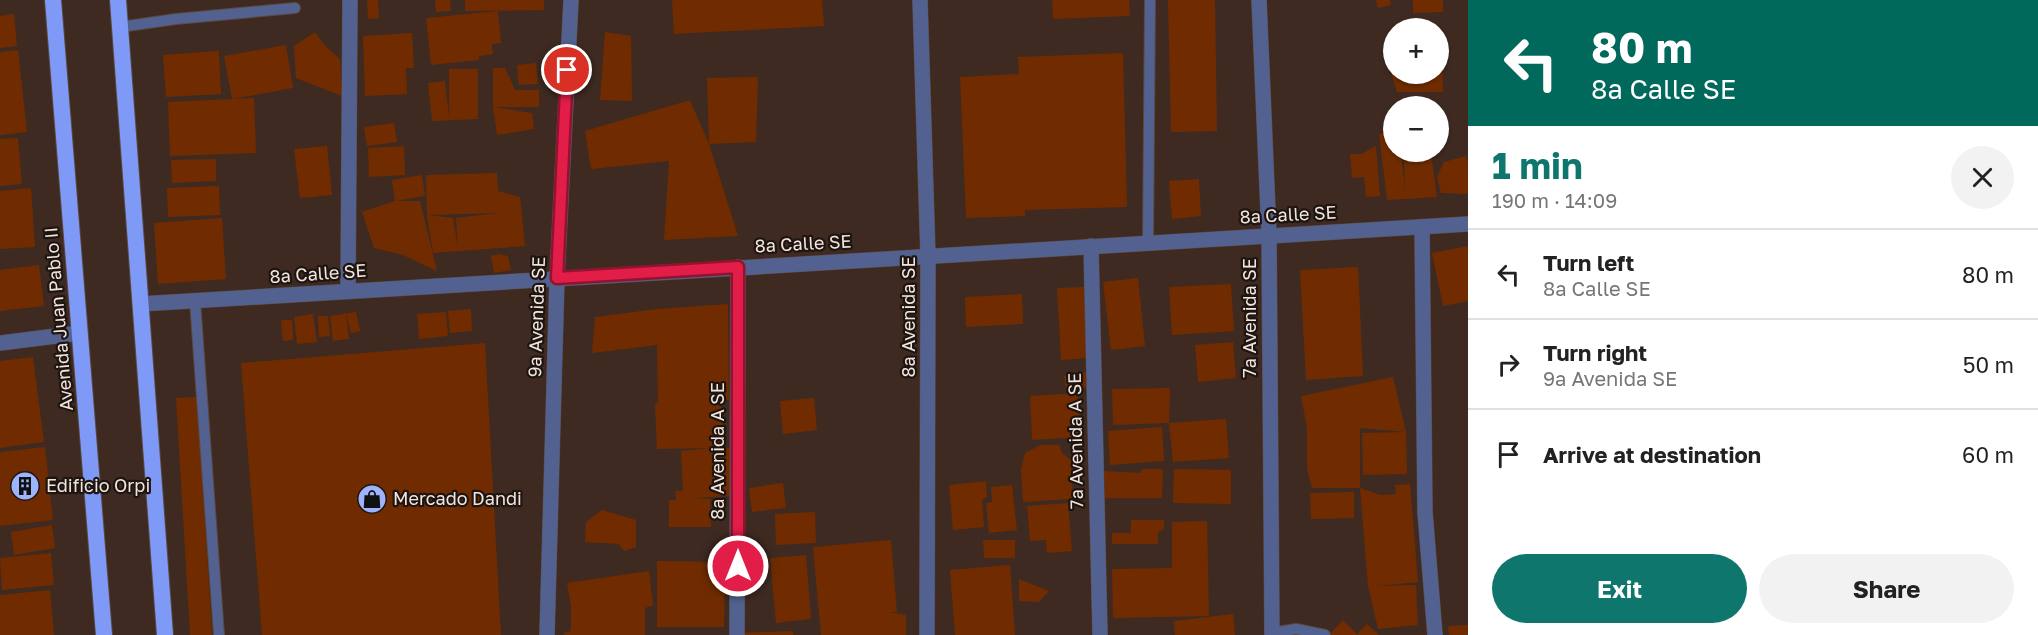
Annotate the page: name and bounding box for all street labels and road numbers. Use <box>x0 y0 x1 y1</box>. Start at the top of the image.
street label: 8a Calle SE <box>1239 200 1337 228</box>
street label: Avenida Juan Pablo II <box>39 226 77 412</box>
street label: 8a Calle SE <box>754 229 852 257</box>
street label: 9a Avenida SE <box>523 256 549 378</box>
street label: 8a Avenida SE <box>897 257 919 377</box>
street label: 7a Avenida SE <box>1238 258 1260 378</box>
street label: 8a Calle SE <box>269 259 367 287</box>
street label: 7a Avenida A SE <box>1063 373 1087 509</box>
street label: 8a Avenida A SE <box>706 382 728 520</box>

